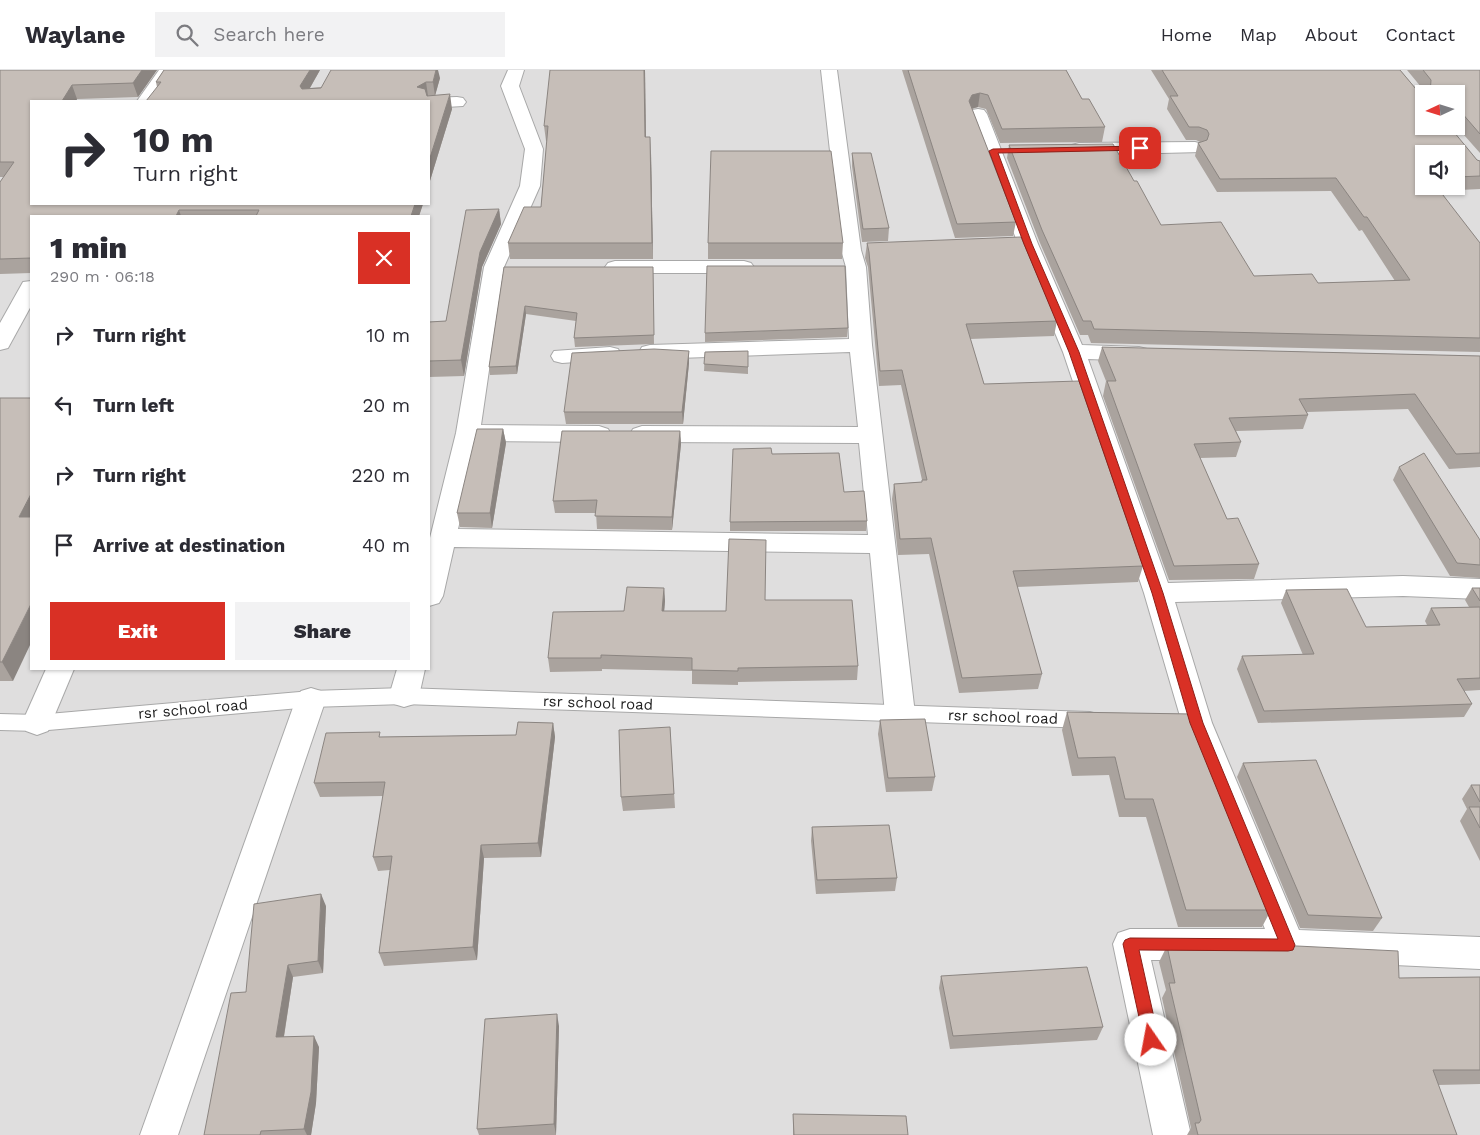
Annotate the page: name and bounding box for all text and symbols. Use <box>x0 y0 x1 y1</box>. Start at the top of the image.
search box <box>155 12 505 57</box>
text: Waylane <box>25 21 125 49</box>
icon: search <box>173 21 201 49</box>
text: Search here <box>213 23 325 46</box>
text: Home <box>1161 24 1212 45</box>
text: Map <box>1240 24 1277 45</box>
text: About <box>1305 24 1357 45</box>
text: Contact <box>1385 24 1455 45</box>
north arrow <box>1415 85 1465 135</box>
map controls <box>1415 85 1465 195</box>
text: 10 m <box>133 119 214 161</box>
icon: right <box>50 120 115 185</box>
pin <box>1119 127 1161 169</box>
icon: arrive <box>1126 134 1154 162</box>
button: sound <box>1415 145 1465 195</box>
text: Turn right <box>133 161 238 186</box>
text: 1 min <box>50 230 127 265</box>
button: close <box>358 232 410 284</box>
text: 290 m · 06:18 <box>50 267 155 286</box>
icon: right <box>50 321 78 349</box>
text: Turn right <box>93 324 186 347</box>
text: 10 m <box>366 324 410 347</box>
icon: left <box>50 391 78 419</box>
text: Turn left <box>93 394 174 417</box>
text: 20 m <box>363 394 410 417</box>
icon: right <box>50 461 78 489</box>
text: Turn right <box>93 464 186 487</box>
text: 220 m <box>351 464 410 487</box>
icon: arrive <box>50 531 78 559</box>
text: Arrive at destination <box>93 534 285 557</box>
text: 40 m <box>362 534 410 557</box>
button: Exit <box>50 602 225 660</box>
button: Share <box>235 602 410 660</box>
street label: rsr school road <box>543 692 653 714</box>
street label: rsr school road <box>137 695 249 723</box>
street label: rsr school road <box>948 706 1058 728</box>
position arrow <box>1124 1013 1176 1065</box>

